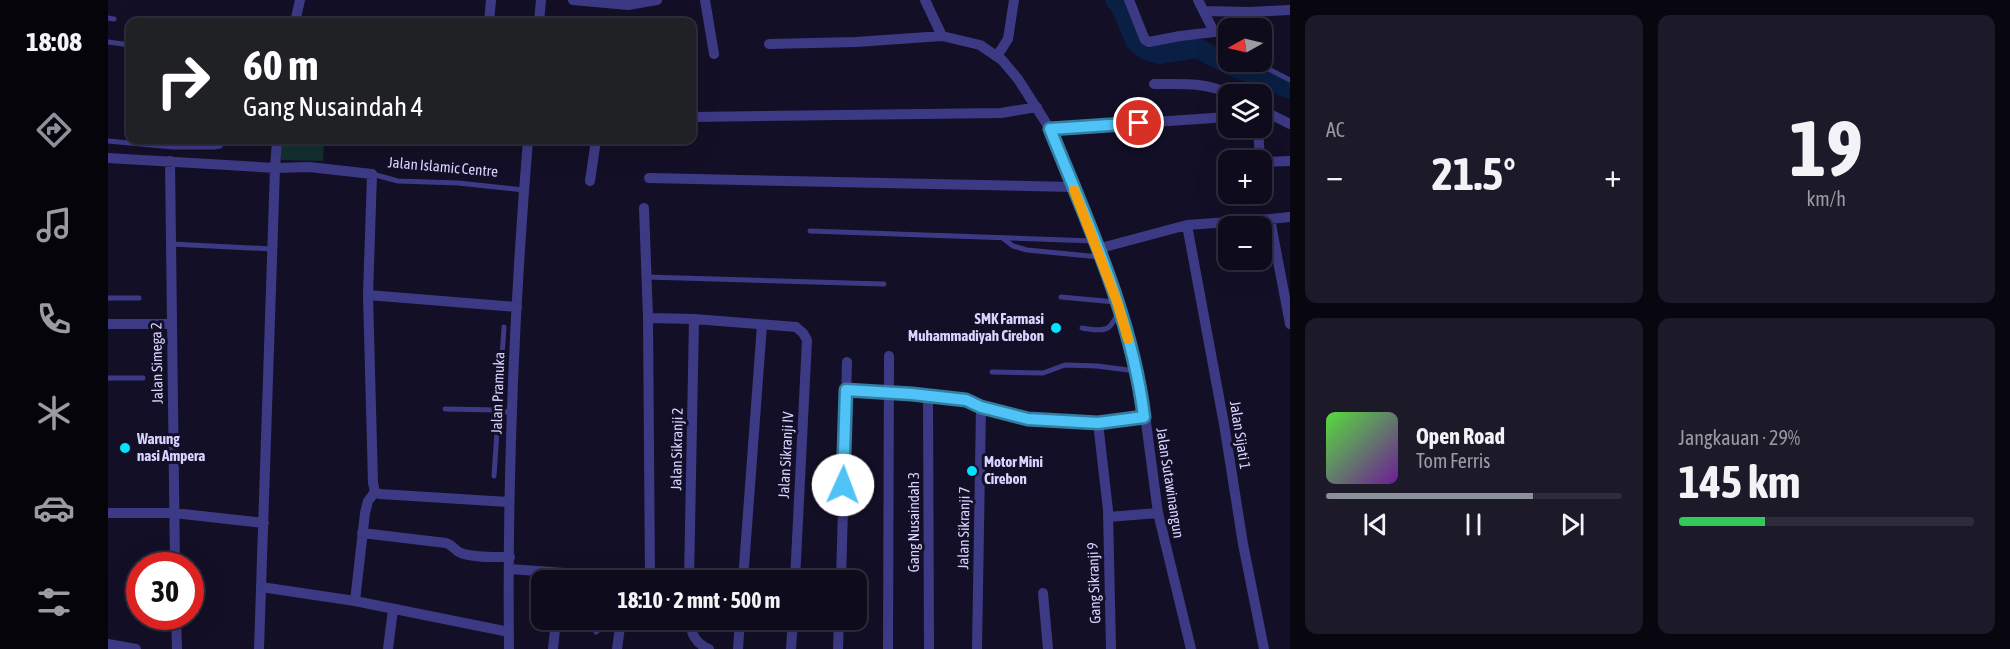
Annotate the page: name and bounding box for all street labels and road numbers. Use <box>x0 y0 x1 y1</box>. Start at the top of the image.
street label: Jalan Islamic Centre <box>387 153 499 180</box>
street label: Jalan Simega 2 <box>147 322 166 404</box>
street label: Jalan Pramuka <box>488 352 507 434</box>
street label: Jalan Sijati 1 <box>1227 399 1254 470</box>
street label: Jalan Sikranji 2 <box>667 407 686 491</box>
street label: Jalan Sikranji IV <box>775 410 796 499</box>
street label: Jalan Sutawinangun <box>1153 426 1188 539</box>
street label: Gang Nusaindah 3 <box>905 472 922 572</box>
street label: Jalan Sikranji 7 <box>954 486 973 570</box>
street label: Gang Sikranji 9 <box>1084 542 1103 624</box>

